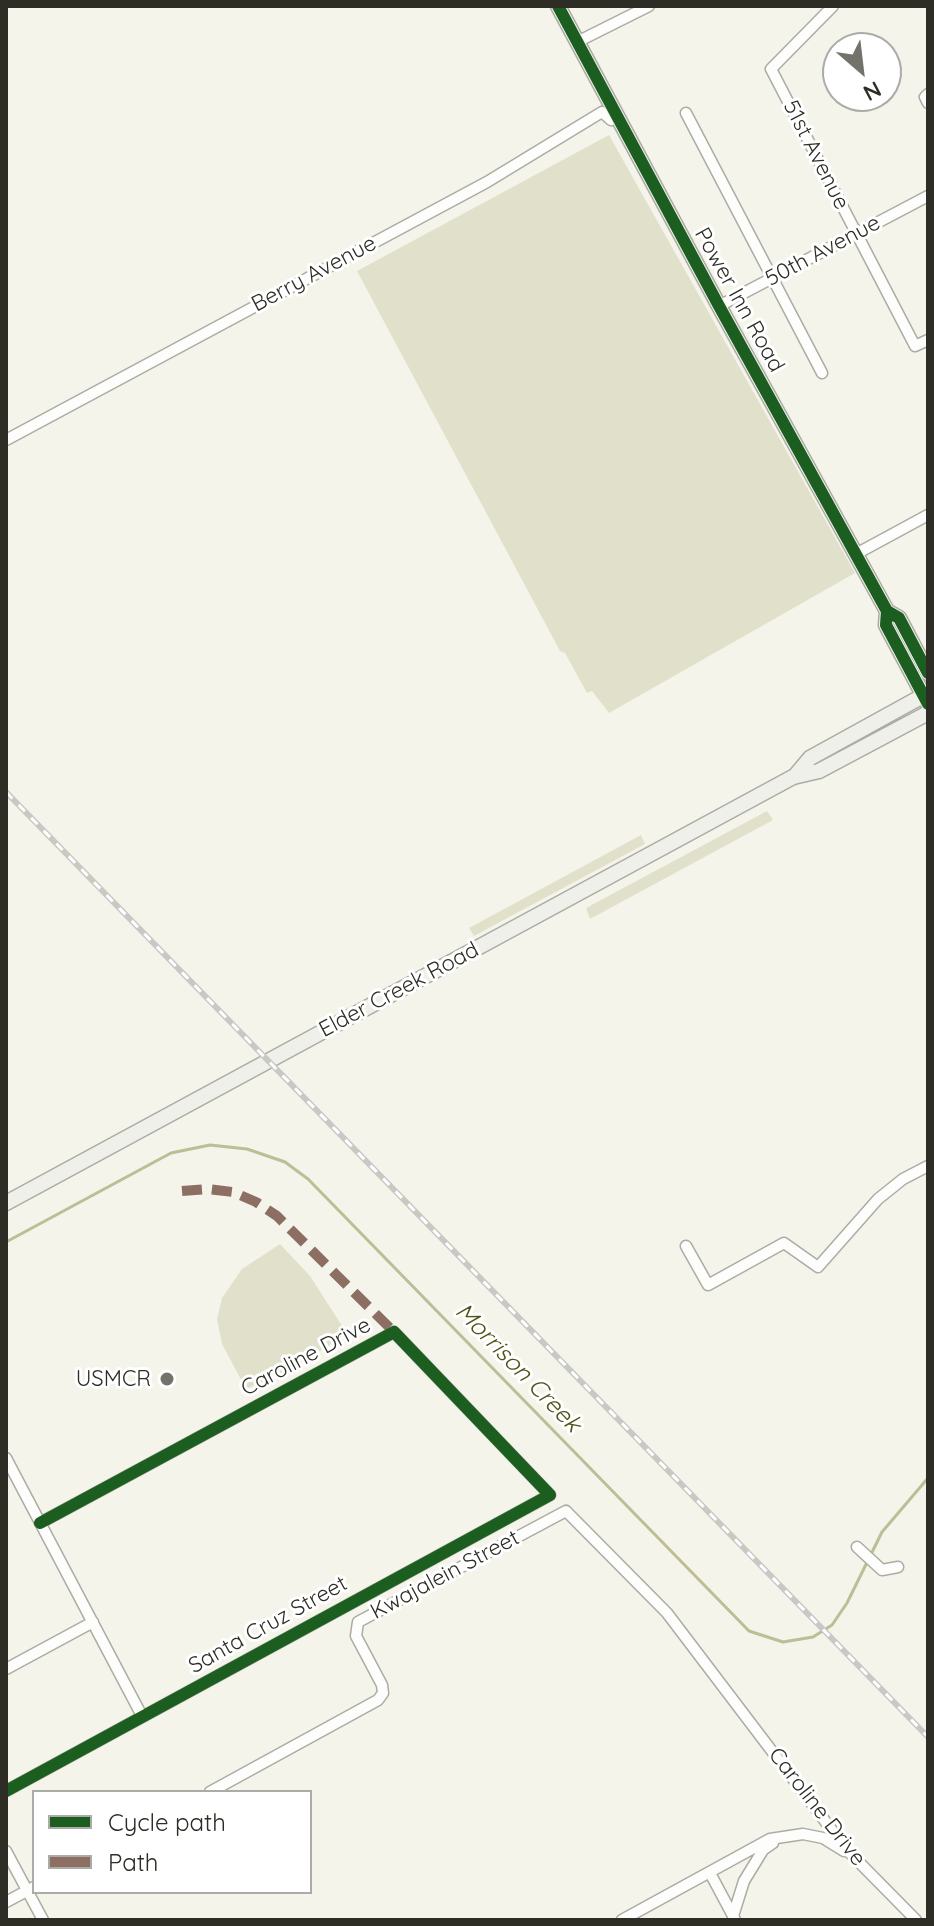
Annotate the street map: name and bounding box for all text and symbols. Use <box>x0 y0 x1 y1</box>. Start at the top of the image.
north arrow <box>822 32 902 112</box>
text: N <box>859 75 886 108</box>
street label: 51st Avenue <box>777 96 855 214</box>
street label: 50th Avenue <box>761 210 885 292</box>
street label: Power Inn Road <box>688 223 790 377</box>
street label: Berry Avenue <box>247 230 381 318</box>
street label: Elder Creek Road <box>315 937 483 1043</box>
water label: Morrison Creek <box>449 1297 587 1439</box>
street label: Caroline Drive <box>237 1312 375 1402</box>
place label: USMCR <box>76 1366 151 1392</box>
marker: USMCR <box>158 1370 176 1388</box>
street label: Kwajalein Street <box>366 1525 524 1625</box>
street label: Santa Cruz Street <box>184 1570 352 1680</box>
street label: Caroline Drive <box>763 1743 871 1871</box>
legend <box>32 1790 312 1894</box>
text: Cycle path <box>108 1807 226 1837</box>
text: Path <box>108 1847 159 1877</box>

